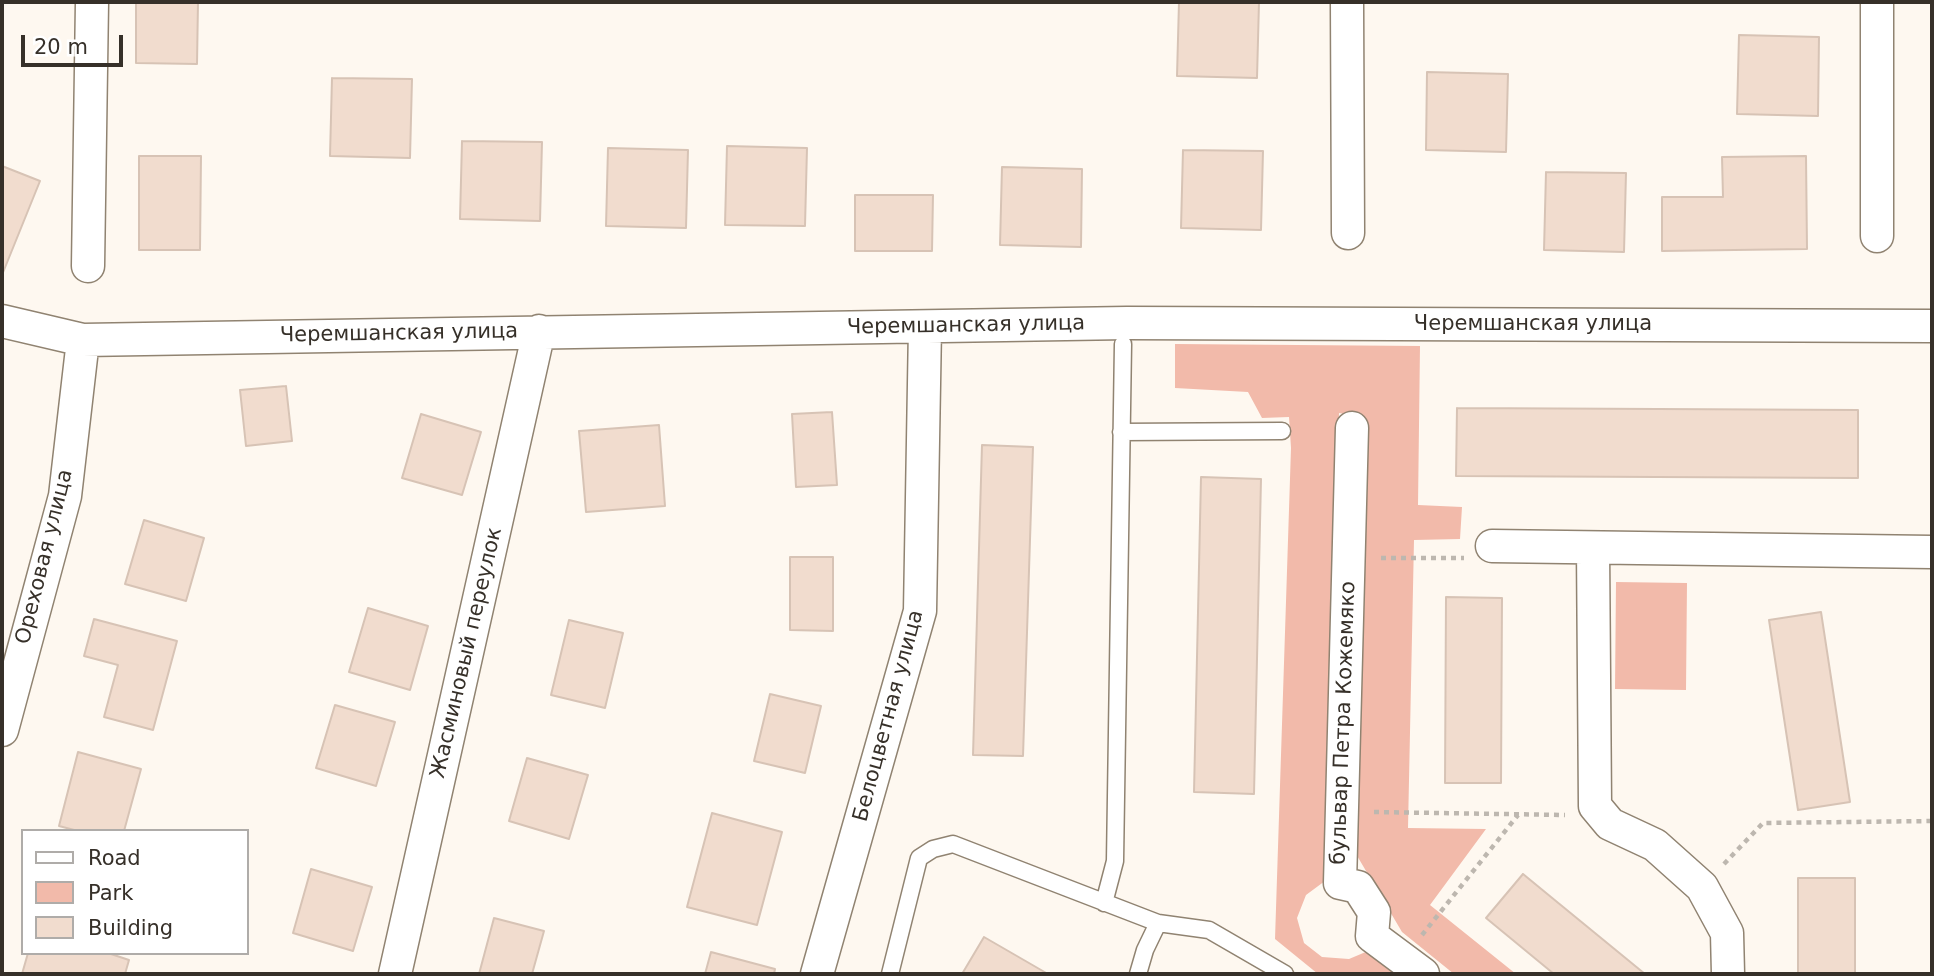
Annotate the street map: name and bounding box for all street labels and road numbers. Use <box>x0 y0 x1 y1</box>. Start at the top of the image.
street label: Черемшанская улица <box>847 311 1085 341</box>
street label: Черемшанская улица <box>1414 312 1652 338</box>
street label: Черемшанская улица <box>280 319 518 349</box>
street label: Ореховая улица <box>11 467 79 647</box>
street label: Жасминовый переулок <box>426 525 508 781</box>
street label: бульвар Петра Кожемяко <box>1326 581 1362 865</box>
street label: Белоцветная улица <box>849 607 929 825</box>

